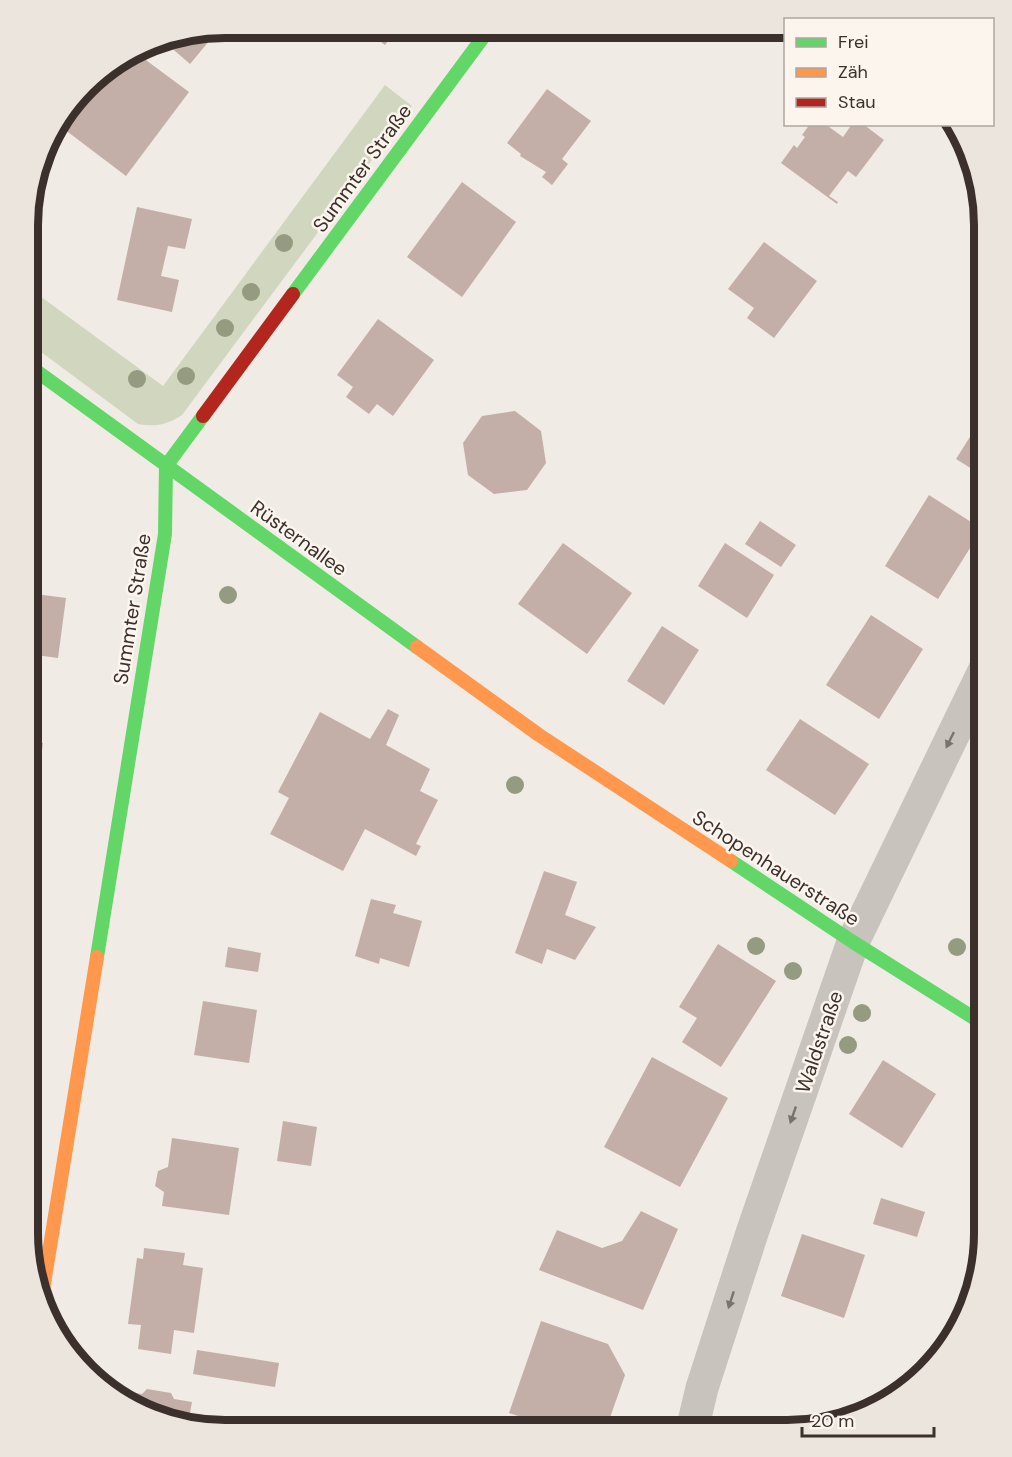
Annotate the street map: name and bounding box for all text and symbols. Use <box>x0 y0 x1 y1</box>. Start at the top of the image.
legend <box>784 18 994 126</box>
text: Frei <box>838 30 869 54</box>
text: Zäh <box>838 60 868 84</box>
text: Stau <box>838 90 876 114</box>
street label: Summter Straße <box>307 99 417 237</box>
street label: Rüsternallee <box>246 494 352 582</box>
street label: Summter Straße <box>107 532 157 686</box>
one-way arrow <box>945 732 955 749</box>
street label: Schopenhauerstraße <box>687 804 865 932</box>
street label: Waldstraße <box>789 988 849 1096</box>
one-way arrow <box>788 1106 798 1124</box>
one-way arrow <box>725 1291 735 1309</box>
scale bar <box>802 1400 934 1438</box>
text: 20 m <box>811 1409 854 1433</box>

